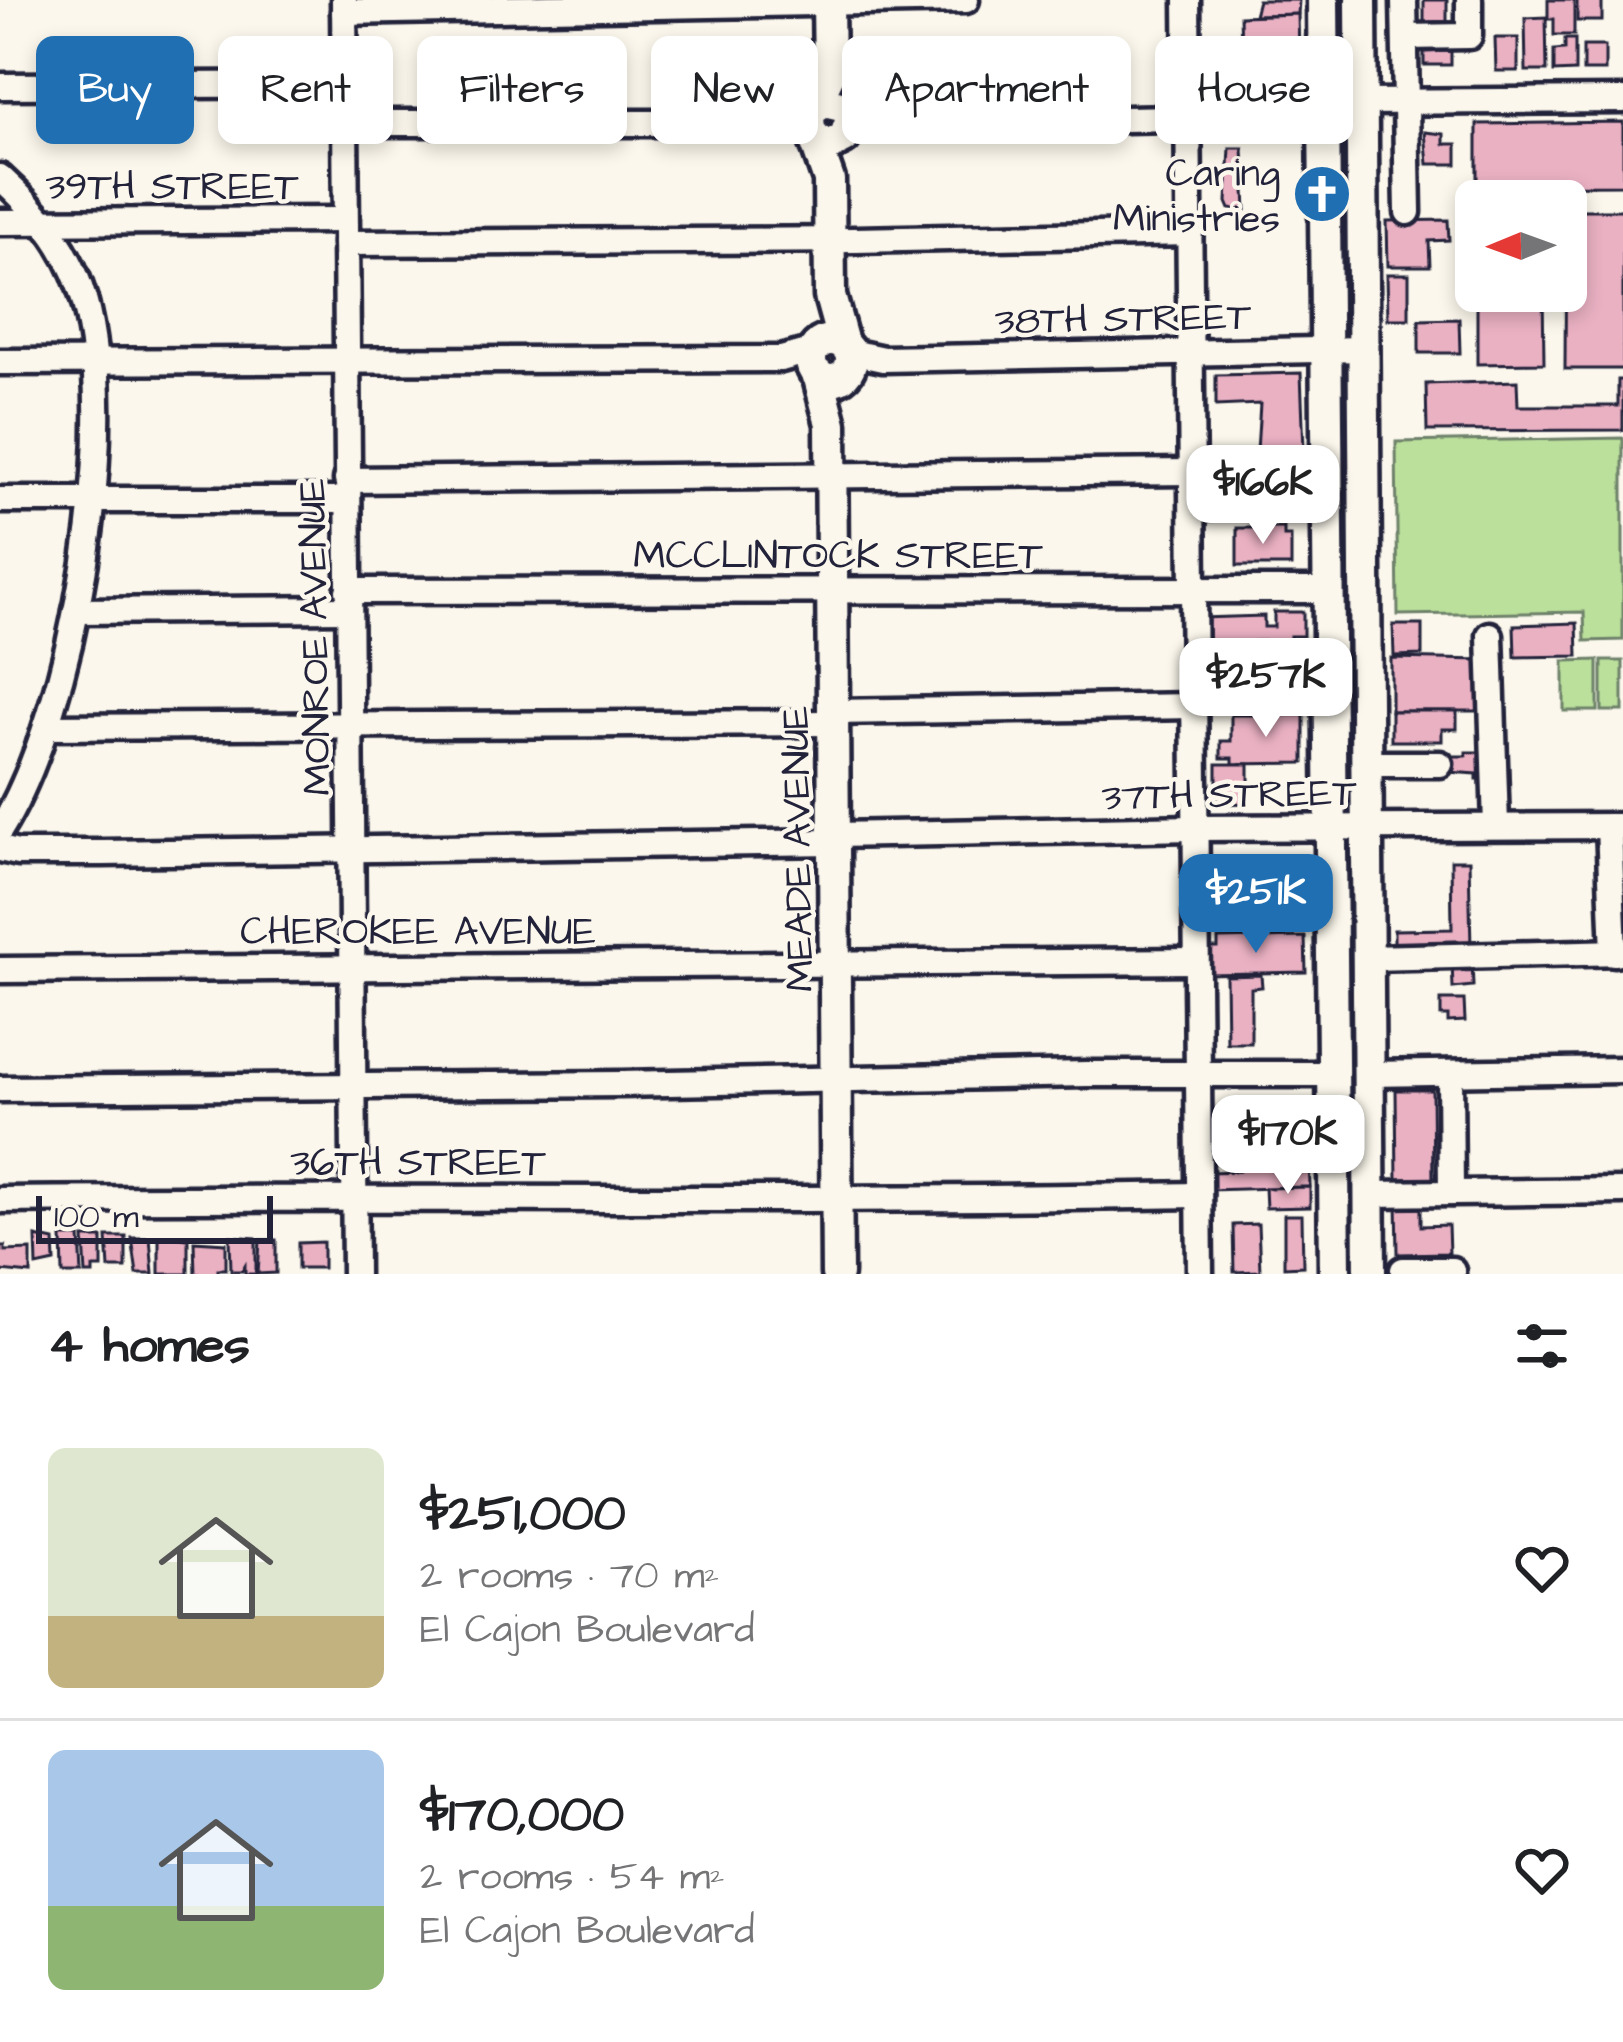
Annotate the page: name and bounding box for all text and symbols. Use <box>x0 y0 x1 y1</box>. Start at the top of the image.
chip: Buy <box>36 36 194 144</box>
chip: Rent <box>218 36 393 144</box>
chip: Filters <box>417 36 627 144</box>
chip: New <box>651 36 818 144</box>
chip: Apartment <box>842 36 1131 144</box>
chip: House <box>1155 36 1353 144</box>
place label: Caring Ministries <box>1113 148 1280 247</box>
street label: 39TH STREET <box>45 161 299 215</box>
church icon: Caring Ministries <box>1291 163 1353 225</box>
north arrow <box>1455 180 1587 312</box>
map controls <box>1455 180 1587 312</box>
street label: 38TH STREET <box>994 291 1252 349</box>
pin: $166K <box>1179 445 1347 547</box>
text: $166K <box>1213 457 1313 511</box>
street label: MONROE AVENUE <box>286 478 346 796</box>
street label: MCCLINTOCK STREET <box>633 530 1044 584</box>
pin: $257K <box>1182 638 1350 740</box>
text: $257K <box>1206 650 1326 704</box>
street label: MEADE AVENUE <box>770 705 828 993</box>
street label: 37TH STREET <box>1101 767 1358 825</box>
pin: $251K <box>1172 854 1340 956</box>
text: $251K <box>1206 866 1306 920</box>
street label: CHEROKEE AVENUE <box>240 906 596 960</box>
pin: $170K <box>1204 1095 1372 1197</box>
text: $170K <box>1239 1107 1337 1161</box>
street label: 36TH STREET <box>290 1137 546 1191</box>
scale bar <box>36 1190 273 1243</box>
text: 100 m <box>54 1194 139 1240</box>
text: 4 homes <box>48 1311 250 1382</box>
icon: filters <box>1509 1313 1575 1379</box>
text: $251,000 <box>420 1479 626 1550</box>
icon: home <box>144 1496 288 1640</box>
icon: heart <box>1509 1535 1575 1601</box>
text: 2 rooms · 70 m² <box>420 1550 719 1604</box>
text: El Cajon Boulevard <box>420 1604 755 1658</box>
text: $170,000 <box>420 1780 624 1851</box>
icon: home <box>144 1798 288 1942</box>
icon: heart <box>1509 1837 1575 1903</box>
text: 2 rooms · 54 m² <box>420 1851 725 1905</box>
text: El Cajon Boulevard <box>420 1905 755 1959</box>

